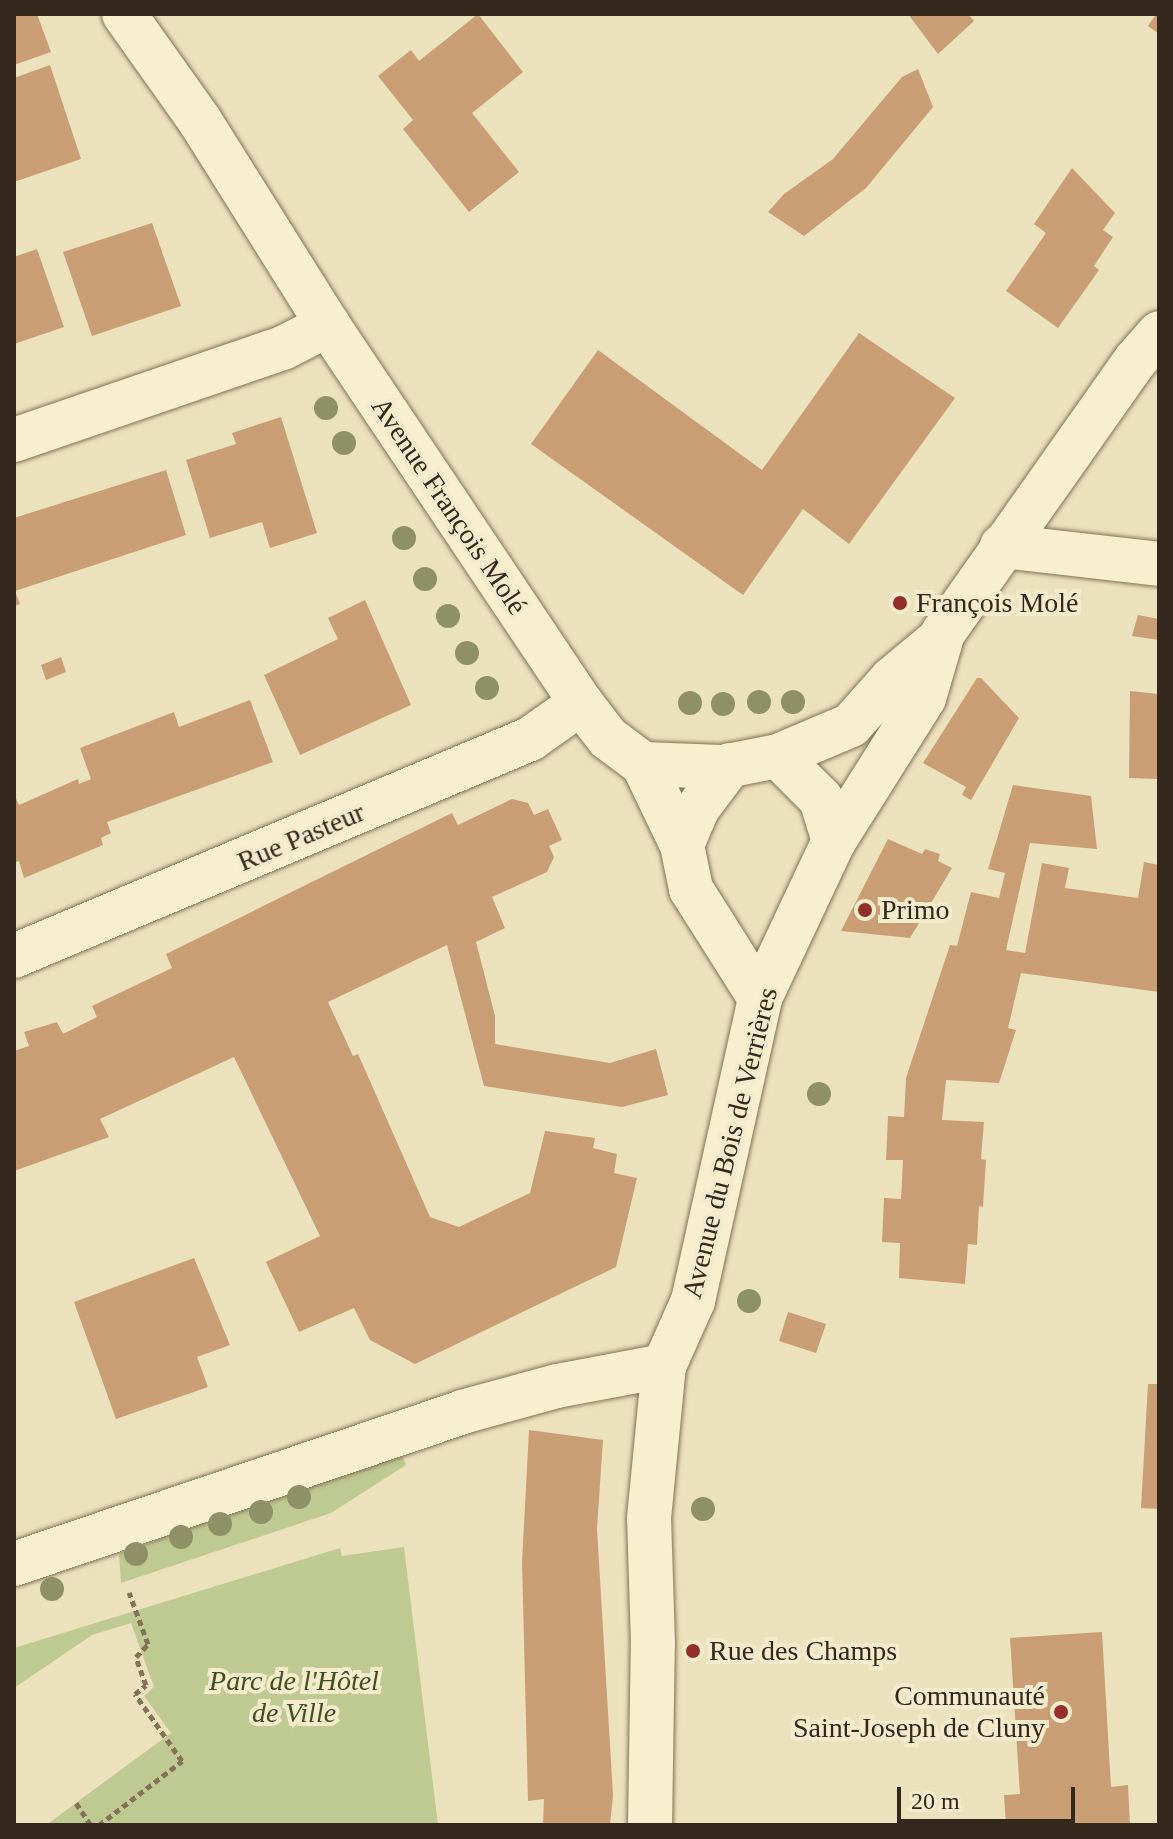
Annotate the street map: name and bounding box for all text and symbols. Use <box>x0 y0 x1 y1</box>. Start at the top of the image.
street label: Avenue François Molé <box>364 391 534 621</box>
place label: François Molé <box>916 586 1079 620</box>
marker: François Molé <box>891 594 909 612</box>
street label: Rue Pasteur <box>233 795 369 879</box>
place label: Primo <box>881 893 949 927</box>
marker: Primo <box>856 901 874 919</box>
street label: Avenue du Bois de Verrières <box>675 984 785 1302</box>
place label: Rue des Champs <box>709 1634 897 1668</box>
marker: Rue des Champs <box>684 1642 702 1660</box>
park label: Parc de l'Hôtel de Ville <box>209 1664 379 1730</box>
place label: Communauté Saint-Joseph de Cluny <box>793 1679 1045 1745</box>
marker: Communauté Saint-Joseph de Cluny <box>1052 1703 1070 1721</box>
scale bar <box>901 1771 1079 1821</box>
text: 20 m <box>911 1788 960 1814</box>

